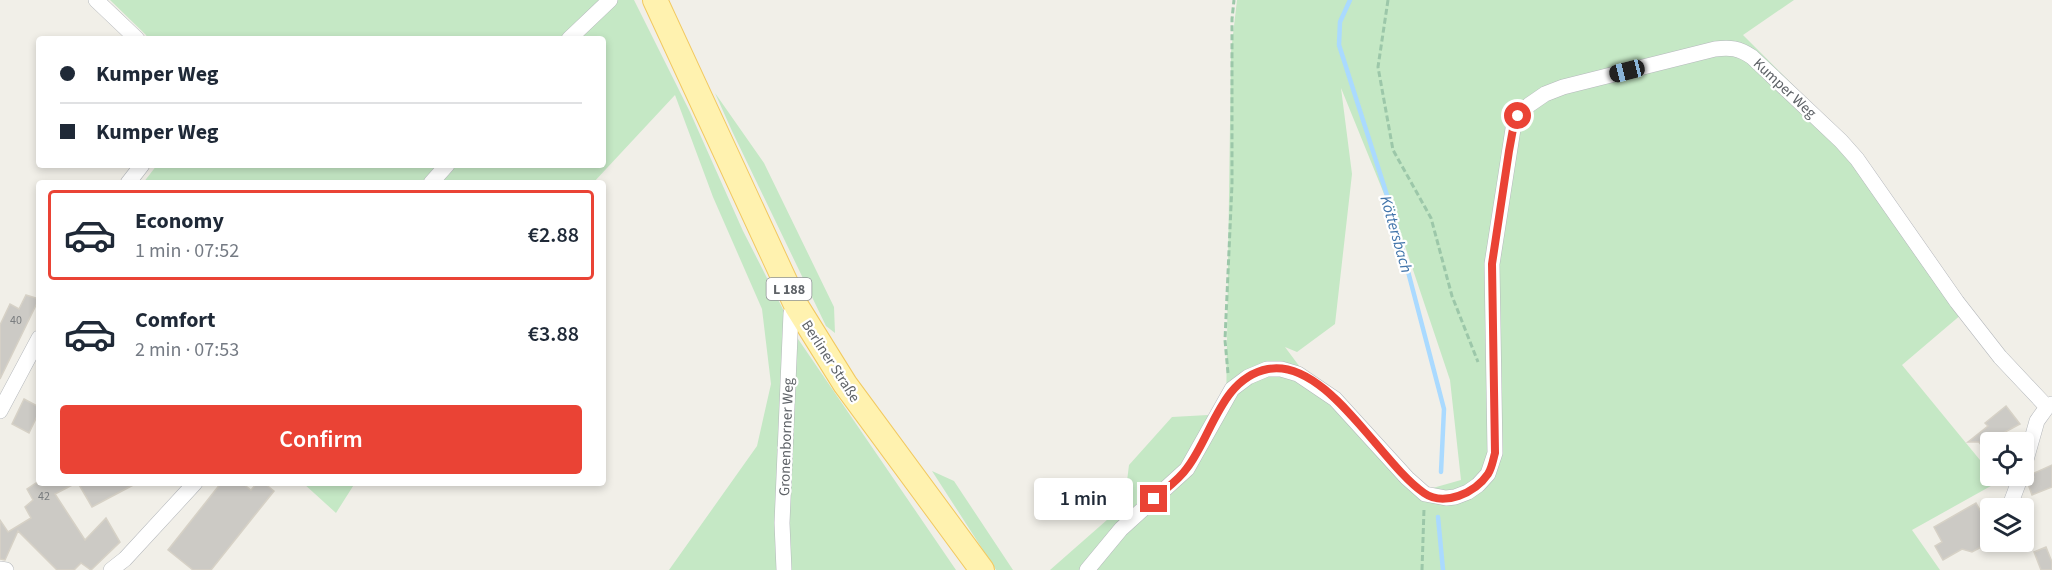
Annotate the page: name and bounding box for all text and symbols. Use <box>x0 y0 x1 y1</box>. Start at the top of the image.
street label: Kumper Weg <box>1748 54 1821 124</box>
text: Kumper Weg <box>96 58 219 90</box>
car <box>1607 58 1647 84</box>
route start <box>1504 102 1531 129</box>
text: Kumper Weg <box>96 116 219 148</box>
water label: Köttersbach <box>1375 193 1418 275</box>
text: Economy <box>135 205 224 237</box>
icon: car <box>63 208 117 262</box>
text: €2.88 <box>528 219 579 251</box>
text: 1 min · 07:52 <box>135 237 239 265</box>
road number: L 188 <box>766 278 812 300</box>
text: Comfort <box>135 304 216 336</box>
icon: car <box>63 307 117 361</box>
house number: 40 <box>10 312 22 329</box>
street label: Berliner Straße <box>796 316 865 406</box>
text: €3.88 <box>528 318 579 350</box>
text: 2 min · 07:53 <box>135 336 239 364</box>
street label: Gronenborner Weg <box>774 377 799 497</box>
button: Confirm <box>60 405 582 474</box>
map controls <box>1980 432 2034 552</box>
button: locate <box>1980 432 2034 486</box>
callout: 1 min <box>1034 478 1133 520</box>
text: 1 min <box>1060 485 1107 513</box>
route end <box>1140 485 1167 512</box>
house number: 42 <box>38 488 50 505</box>
button: layers <box>1980 498 2034 552</box>

